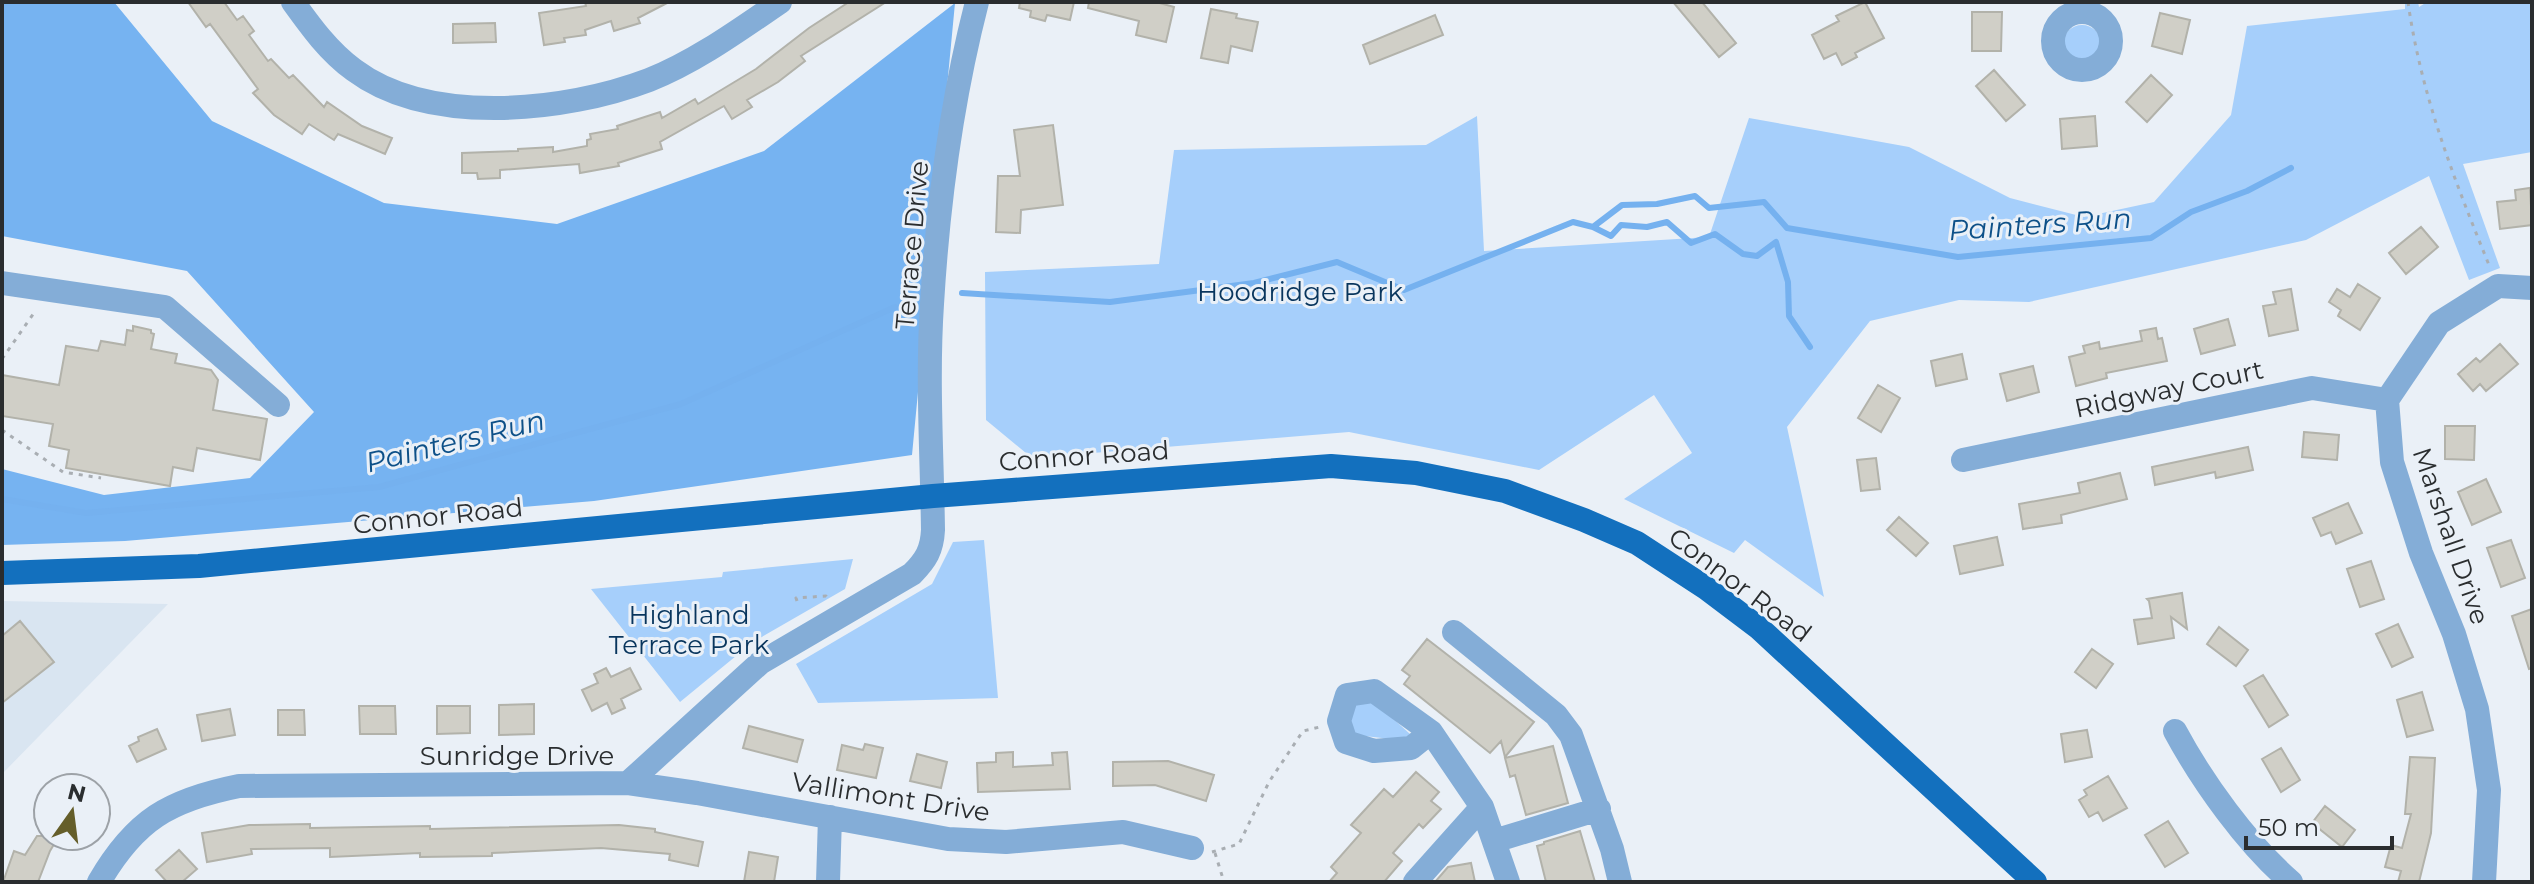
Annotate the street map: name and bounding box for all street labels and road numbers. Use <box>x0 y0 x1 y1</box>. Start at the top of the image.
street label: Terrace Drive <box>889 159 935 331</box>
street label: Ridgway Court <box>2072 353 2266 425</box>
street label: Connor Road <box>998 434 1170 478</box>
street label: Marshall Drive <box>2406 443 2496 629</box>
street label: Connor Road <box>351 491 525 541</box>
street label: Connor Road <box>1662 521 1818 649</box>
street label: Sunridge Drive <box>420 740 614 772</box>
street label: Vallimont Drive <box>790 766 992 828</box>

